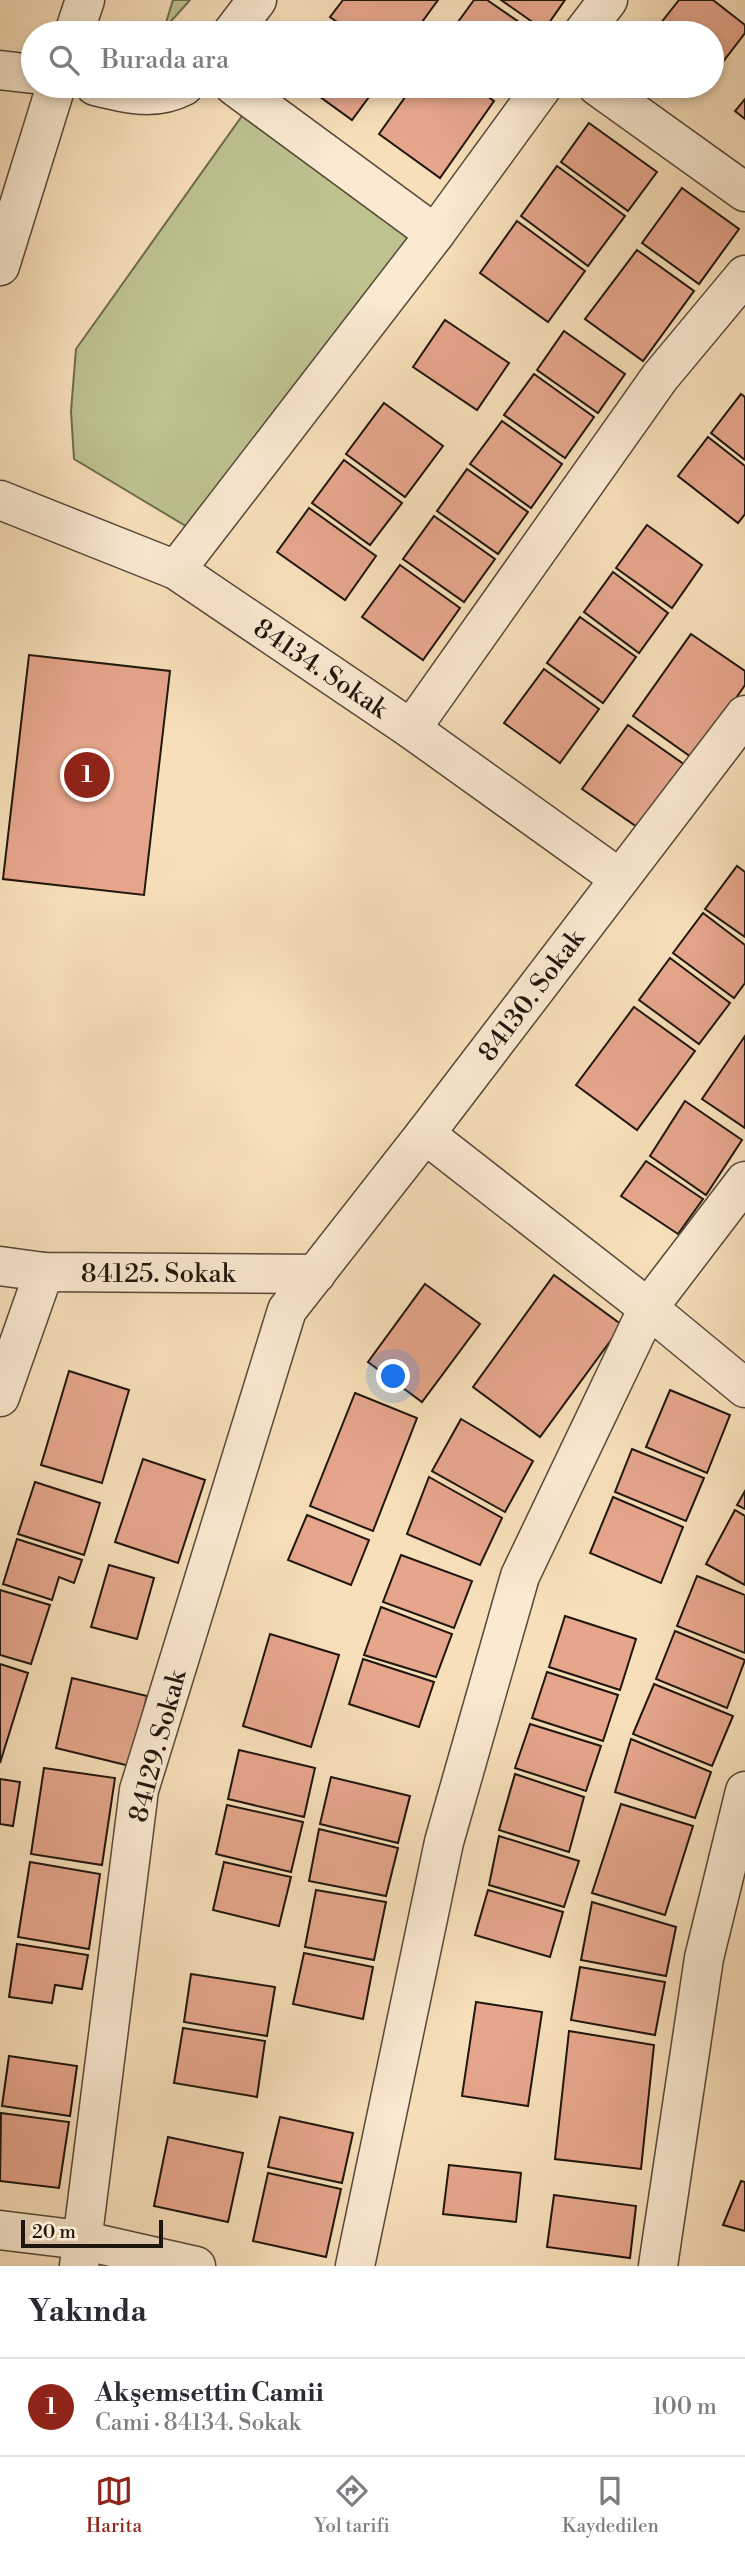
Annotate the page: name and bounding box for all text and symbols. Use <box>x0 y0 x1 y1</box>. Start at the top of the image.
search box <box>21 21 724 98</box>
icon: search <box>45 41 83 79</box>
text: Burada ara <box>101 44 229 76</box>
street label: 84134. Sokak <box>247 612 395 726</box>
pin: 1 <box>64 749 110 801</box>
street label: 84130. Sokak <box>472 922 593 1068</box>
street label: 84125. Sokak <box>81 1258 237 1290</box>
your location <box>376 1359 410 1393</box>
street label: 84129. Sokak <box>122 1665 194 1826</box>
scale bar <box>21 2217 163 2249</box>
text: 20 m <box>32 2220 76 2244</box>
text: Yakında <box>28 2293 147 2331</box>
text: Akşemsettin Camii <box>95 2377 324 2409</box>
text: 1 <box>45 2393 57 2421</box>
text: 100 m <box>652 2393 717 2421</box>
text: Cami · 84134. Sokak <box>95 2409 301 2437</box>
tab: Harita <box>86 2472 142 2538</box>
tab: Yol tarifi <box>314 2472 390 2538</box>
tab: Kaydedilen <box>562 2472 659 2538</box>

